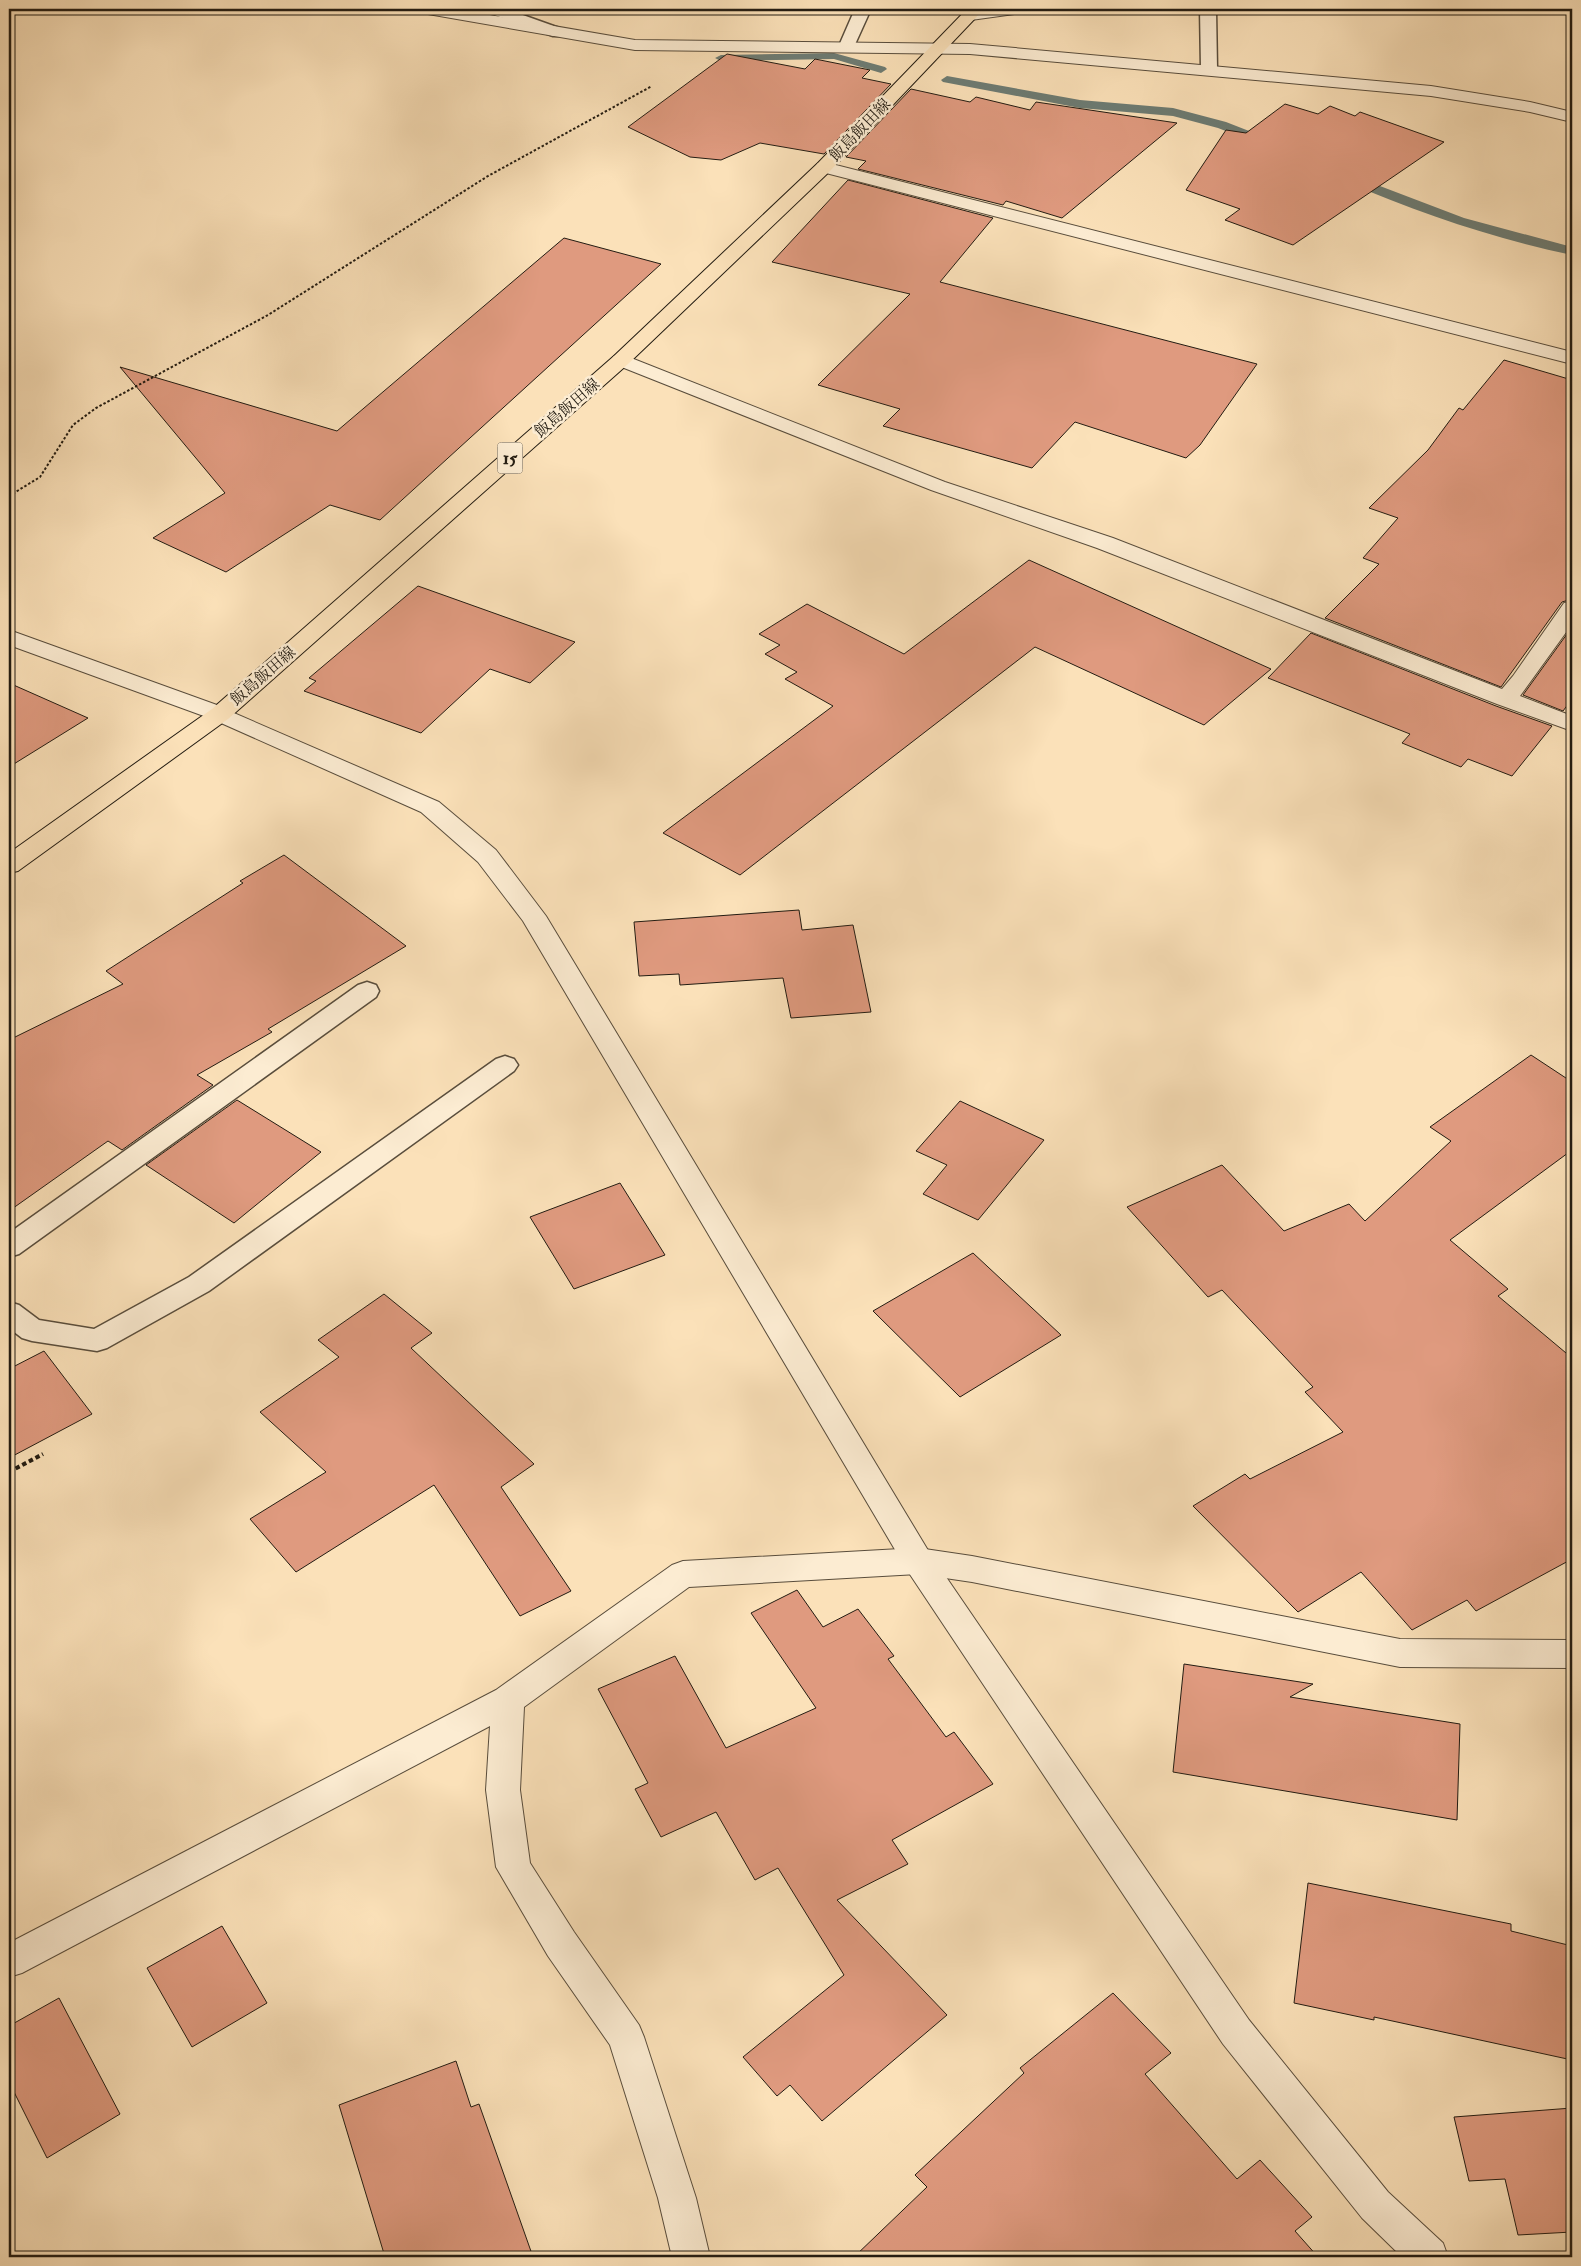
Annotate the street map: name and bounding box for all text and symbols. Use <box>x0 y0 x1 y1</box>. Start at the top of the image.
street label: 飯島飯田線 <box>825 94 895 166</box>
street label: 飯島飯田線 <box>530 374 604 442</box>
road number: 15 <box>498 442 522 473</box>
street label: 飯島飯田線 <box>226 642 300 710</box>

